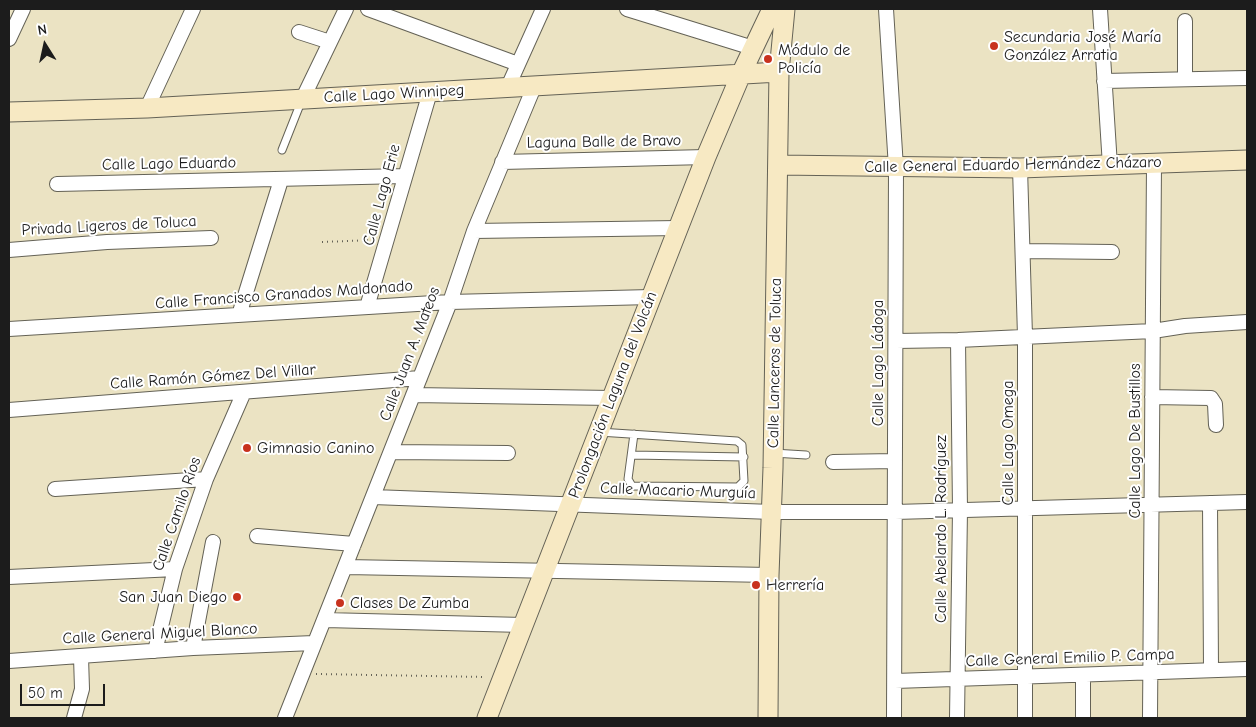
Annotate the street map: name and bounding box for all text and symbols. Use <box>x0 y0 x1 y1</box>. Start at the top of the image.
north arrow <box>20 20 70 70</box>
text: N <box>36 21 48 39</box>
place label: Secundaria José María González Arratia <box>1004 27 1161 65</box>
place label: Módulo de Policía <box>778 40 850 78</box>
marker: Secundaria José María González Arratia <box>988 40 1000 52</box>
marker: Módulo de Policía <box>762 53 774 65</box>
street label: Calle Lago Winnipeg <box>323 81 465 107</box>
street label: Laguna Balle de Bravo <box>527 131 681 153</box>
street label: Calle Lago Erie <box>359 142 405 248</box>
street label: Calle Lago Eduardo <box>102 153 236 175</box>
street label: Calle General Eduardo Hernández Cházaro <box>864 153 1162 177</box>
street label: Privada Ligeros de Toluca <box>21 212 197 240</box>
street label: Calle Francisco Granados Maldonado <box>155 276 413 314</box>
street label: Calle Lanceros de Toluca <box>764 278 786 448</box>
street label: Calle Juan A. Mateos <box>376 284 444 424</box>
street label: Prolongación Laguna del Volcán <box>565 289 661 501</box>
street label: Calle Lago Ládoga <box>868 300 888 426</box>
street label: Calle Ramón Gómez Del Villar <box>110 360 316 394</box>
street label: Calle Lago De Bustillos <box>1125 363 1145 519</box>
street label: Calle Lago Omega <box>998 381 1018 505</box>
street label: Calle Abelardo L. Rodríguez <box>931 435 951 623</box>
place label: Gimnasio Canino <box>257 438 374 458</box>
marker: Gimnasio Canino <box>241 442 253 454</box>
street label: Calle Camilo Ríos <box>149 455 205 573</box>
street label: Calle Macario Murguía <box>600 479 756 503</box>
place label: Herrería <box>766 575 824 595</box>
marker: Herrería <box>750 579 762 591</box>
place label: San Juan Diego <box>119 587 227 607</box>
marker: San Juan Diego <box>231 591 243 603</box>
place label: Clases De Zumba <box>350 593 469 613</box>
marker: Clases De Zumba <box>334 597 346 609</box>
street label: Calle General Miguel Blanco <box>62 619 258 649</box>
street label: Calle General Emilio P. Campa <box>965 645 1175 671</box>
scale bar <box>22 674 108 706</box>
text: 50 m <box>28 684 63 702</box>

